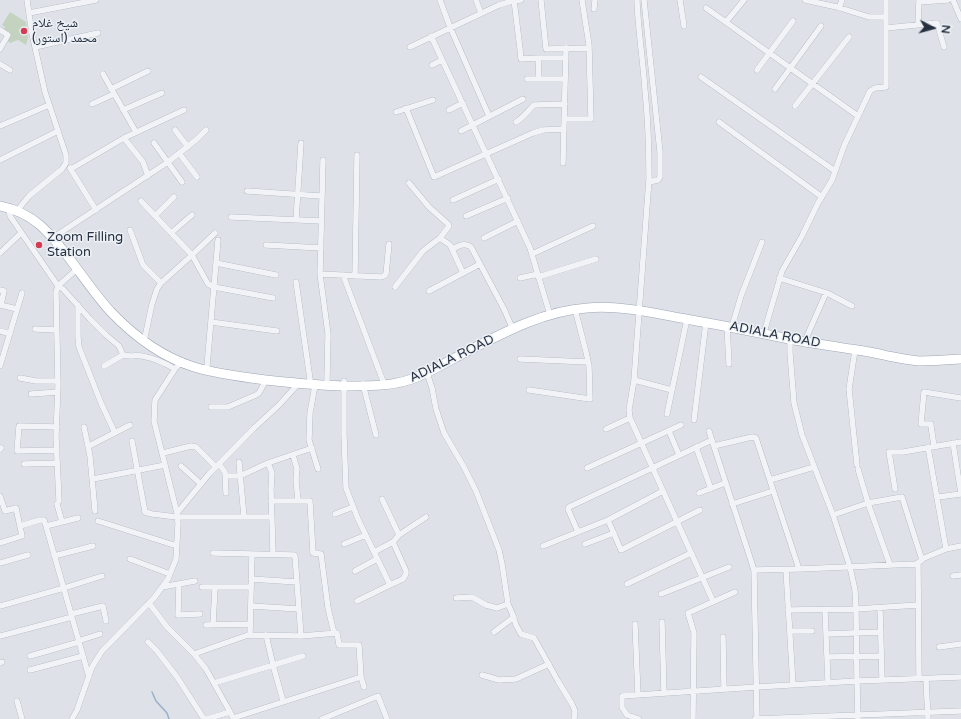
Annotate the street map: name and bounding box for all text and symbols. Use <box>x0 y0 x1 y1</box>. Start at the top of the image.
north arrow <box>913 8 953 48</box>
place label: شیخ غلام محمد (استور) <box>32 16 97 47</box>
text: N <box>939 24 952 34</box>
marker: شیخ غلام محمد (استور) <box>19 26 29 36</box>
place label: Zoom Filling Station <box>47 230 123 261</box>
marker: Zoom Filling Station <box>34 240 44 250</box>
street label: ADIALA ROAD <box>728 319 822 351</box>
street label: ADIALA ROAD <box>407 332 497 386</box>

